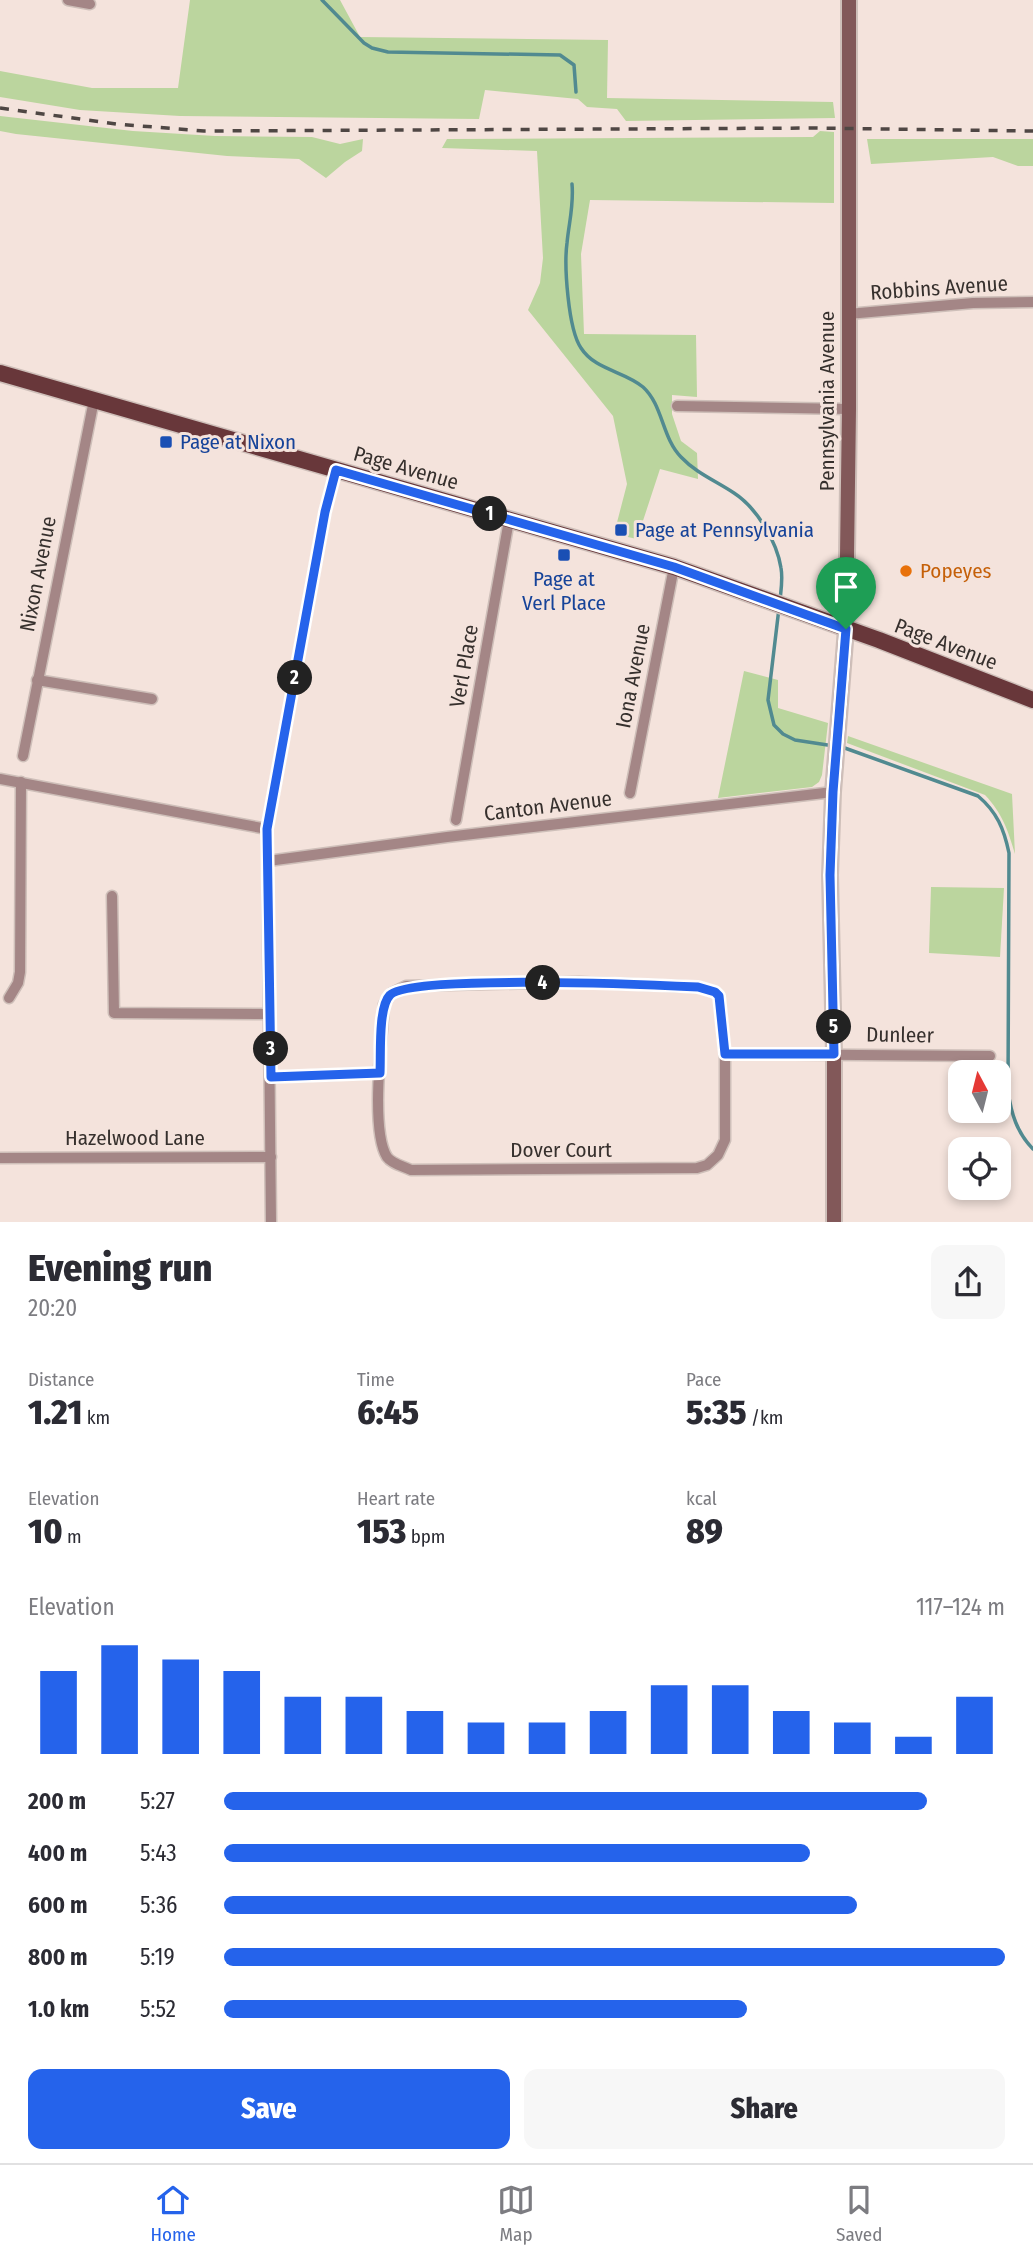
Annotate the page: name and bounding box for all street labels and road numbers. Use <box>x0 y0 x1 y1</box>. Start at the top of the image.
street label: Robbins Avenue <box>869 270 1009 306</box>
street label: Pennsylvania Avenue <box>814 311 840 491</box>
street label: Page Avenue <box>351 441 461 495</box>
street label: Nixon Avenue <box>14 514 62 634</box>
street label: Page Avenue <box>891 613 1001 675</box>
street label: Verl Place <box>444 622 484 710</box>
street label: Iona Avenue <box>610 622 656 730</box>
street label: Canton Avenue <box>483 785 613 827</box>
street label: Dunleer <box>866 1021 935 1049</box>
street label: Hazelwood Lane <box>65 1125 205 1151</box>
street label: Dover Court <box>510 1137 612 1163</box>

